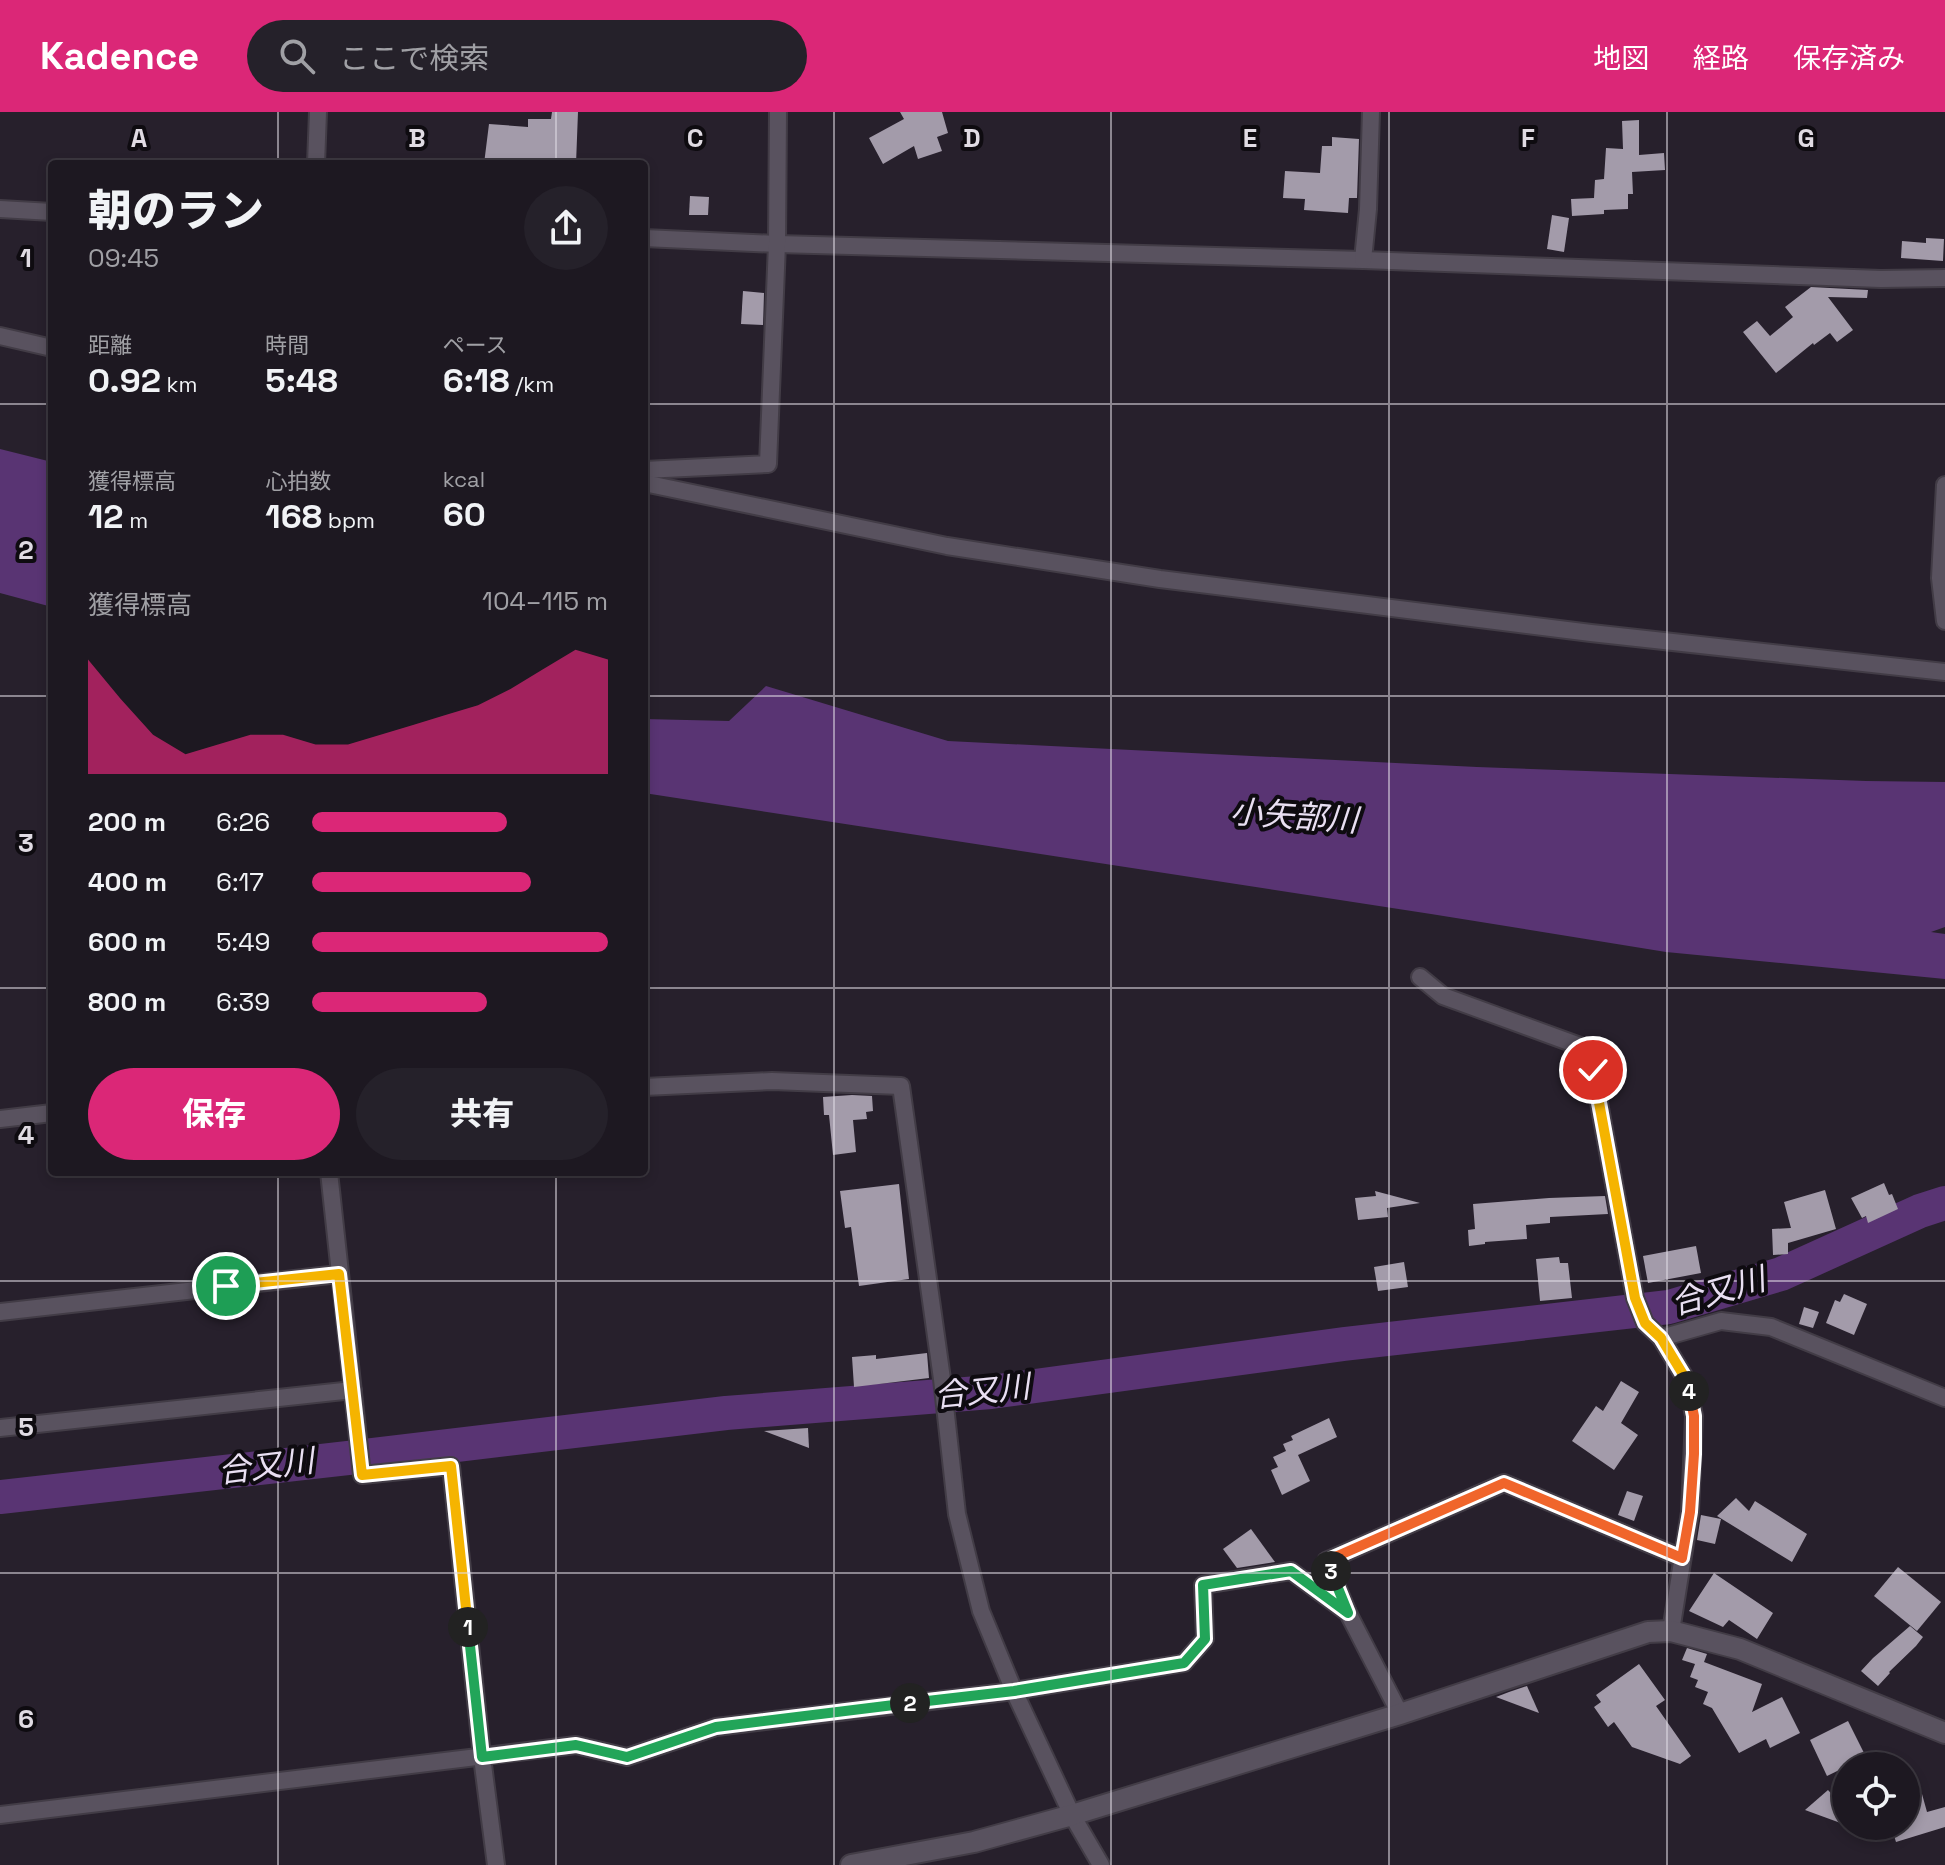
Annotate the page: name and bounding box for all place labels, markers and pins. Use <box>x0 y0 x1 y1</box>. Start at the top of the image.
pin <box>1559 1036 1627 1104</box>
pin <box>192 1252 260 1320</box>
pin: 4 <box>1669 1371 1709 1411</box>
pin: 3 <box>1311 1551 1351 1591</box>
pin: 1 <box>448 1607 488 1647</box>
pin: 2 <box>890 1683 930 1723</box>

